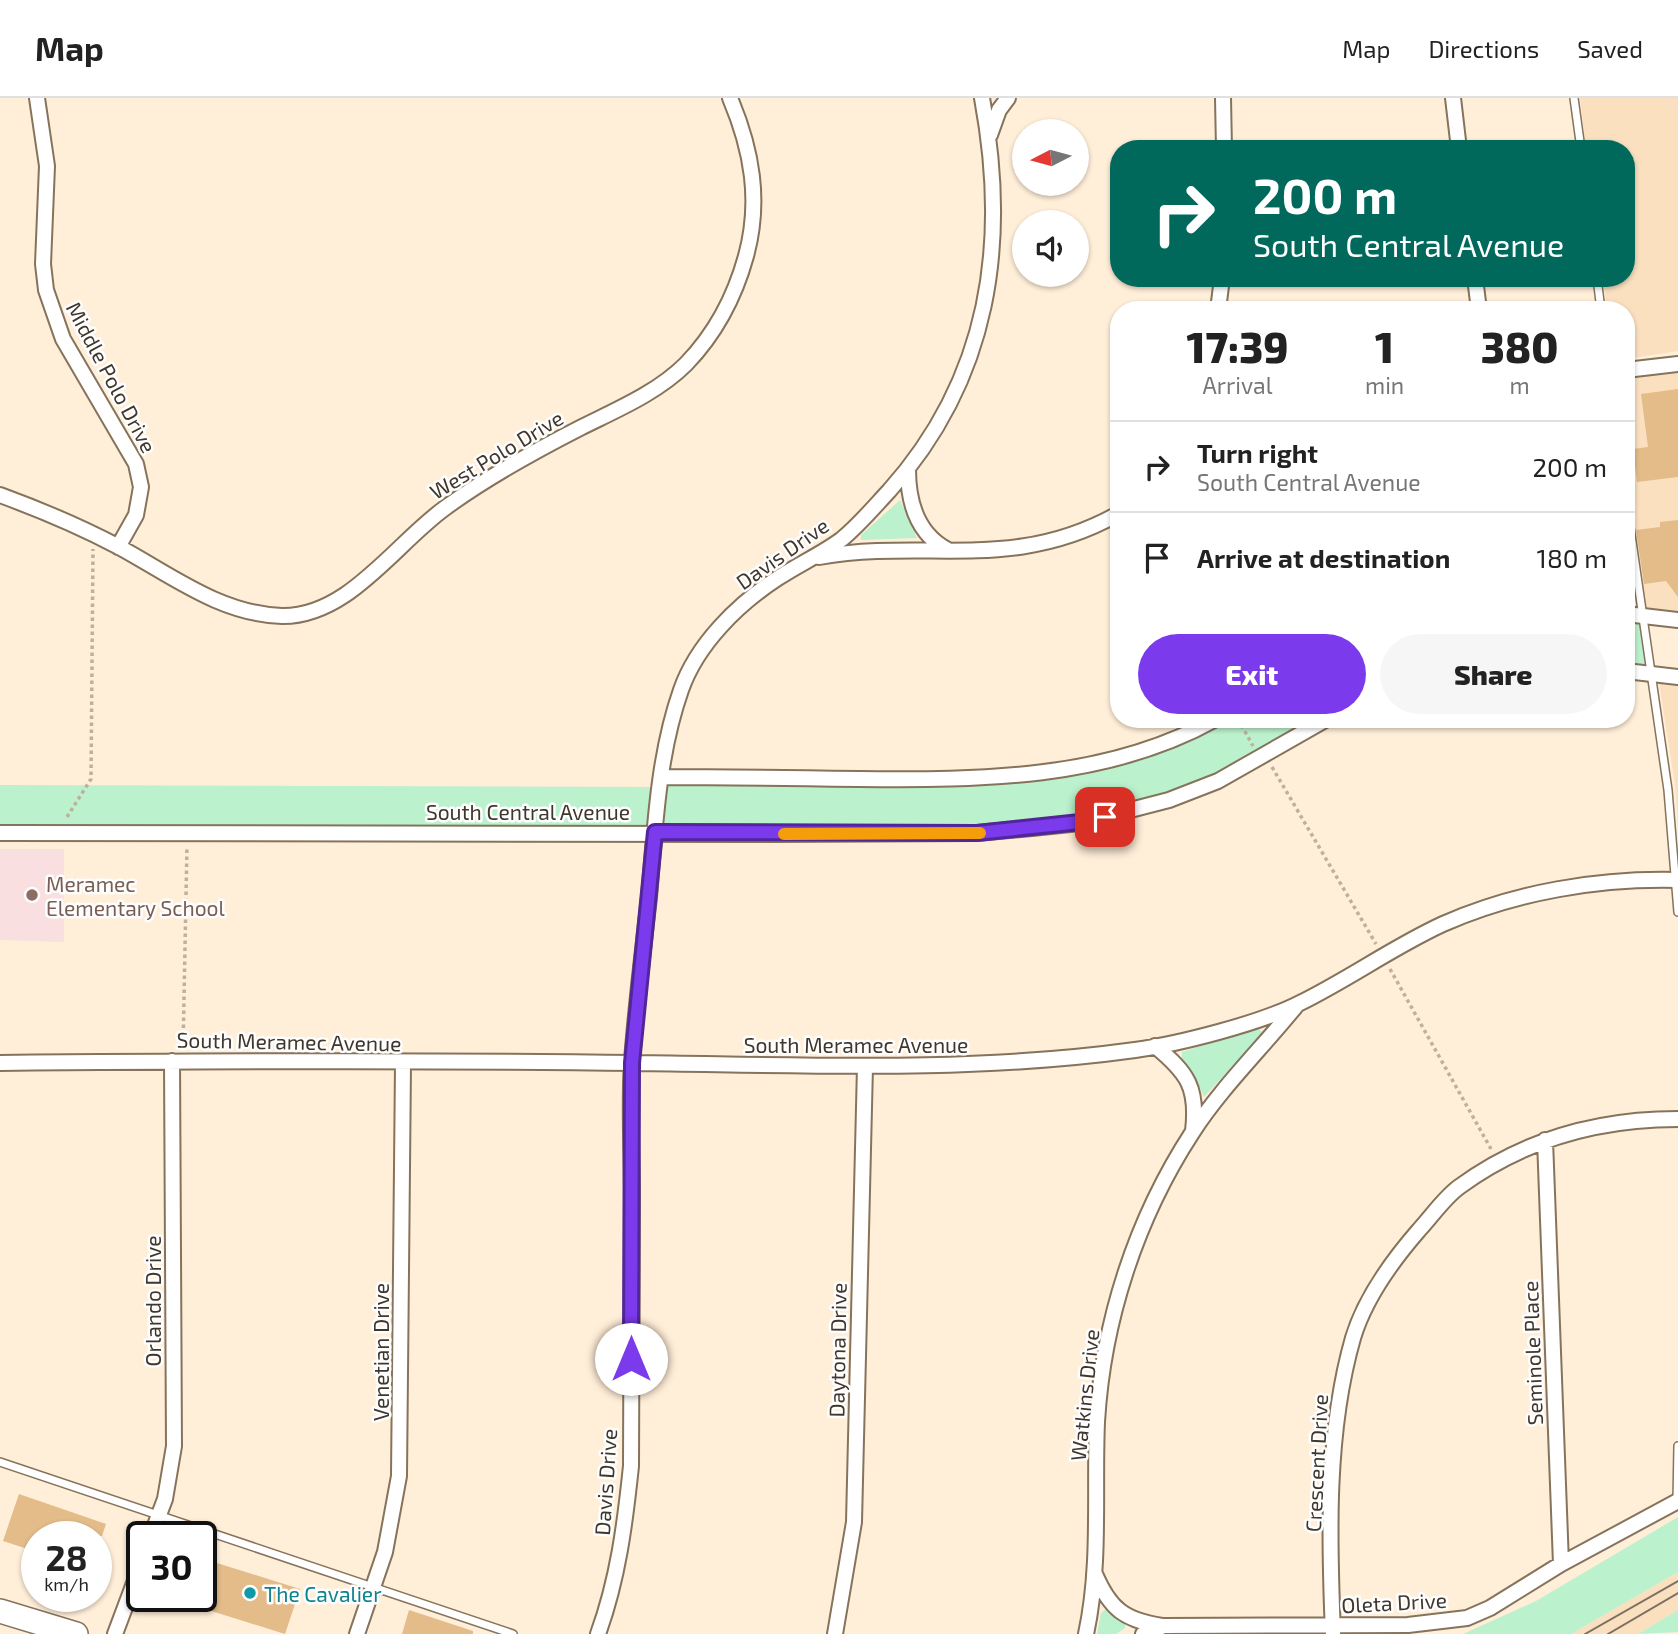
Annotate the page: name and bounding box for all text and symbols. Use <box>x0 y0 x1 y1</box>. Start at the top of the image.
text: Map <box>35 28 104 68</box>
text: Map <box>1342 34 1390 63</box>
text: Directions <box>1428 34 1539 63</box>
text: Saved <box>1577 34 1643 63</box>
north arrow <box>1012 119 1088 196</box>
map controls <box>1012 119 1089 287</box>
text: 200 m <box>1253 165 1397 224</box>
icon: right <box>1138 168 1229 259</box>
button: sound <box>1012 210 1089 287</box>
text: South Central Avenue <box>1253 225 1564 263</box>
street label: Middle Polo Drive <box>62 298 162 456</box>
text: 17:39 <box>1187 321 1288 371</box>
text: 1 <box>1375 321 1394 371</box>
text: 380 <box>1481 321 1558 371</box>
text: Arrival <box>1202 371 1272 399</box>
text: min <box>1365 371 1404 399</box>
text: m <box>1510 371 1530 399</box>
street label: West Polo Drive <box>425 404 567 504</box>
text: Turn right <box>1197 437 1318 468</box>
icon: right <box>1138 448 1176 486</box>
text: 200 m <box>1532 451 1607 482</box>
text: South Central Avenue <box>1197 468 1421 496</box>
street label: Davis Drive <box>731 512 833 594</box>
icon: arrive <box>1138 539 1176 577</box>
text: Arrive at destination <box>1197 542 1450 573</box>
text: 180 m <box>1537 542 1607 573</box>
button: Exit <box>1138 634 1366 714</box>
button: Share <box>1380 634 1607 714</box>
pin <box>1075 787 1135 847</box>
icon: arrive <box>1086 798 1124 836</box>
street label: South Central Avenue <box>426 799 630 824</box>
place label: Meramec Elementary School <box>46 871 226 920</box>
marker: Meramec Elementary School <box>24 887 40 903</box>
street label: South Meramec Avenue <box>176 1027 402 1055</box>
street label: South Meramec Avenue <box>744 1032 968 1057</box>
street label: Orlando Drive <box>140 1236 165 1366</box>
street label: Seminole Place <box>1517 1280 1547 1426</box>
street label: Daytona Drive <box>823 1282 851 1418</box>
street label: Venetian Drive <box>368 1283 393 1421</box>
position arrow <box>594 1322 668 1396</box>
street label: Watkins Drive <box>1065 1328 1103 1462</box>
street label: Crescent Drive <box>1300 1393 1332 1533</box>
street label: Davis Drive <box>589 1428 621 1536</box>
speed limit sign: 30 <box>126 1521 217 1612</box>
text: 28 <box>45 1536 88 1578</box>
text: km/h <box>44 1573 89 1595</box>
place label: The Cavalier <box>264 1581 382 1606</box>
marker: The Cavalier <box>242 1585 258 1601</box>
street label: Oleta Drive <box>1341 1587 1447 1617</box>

